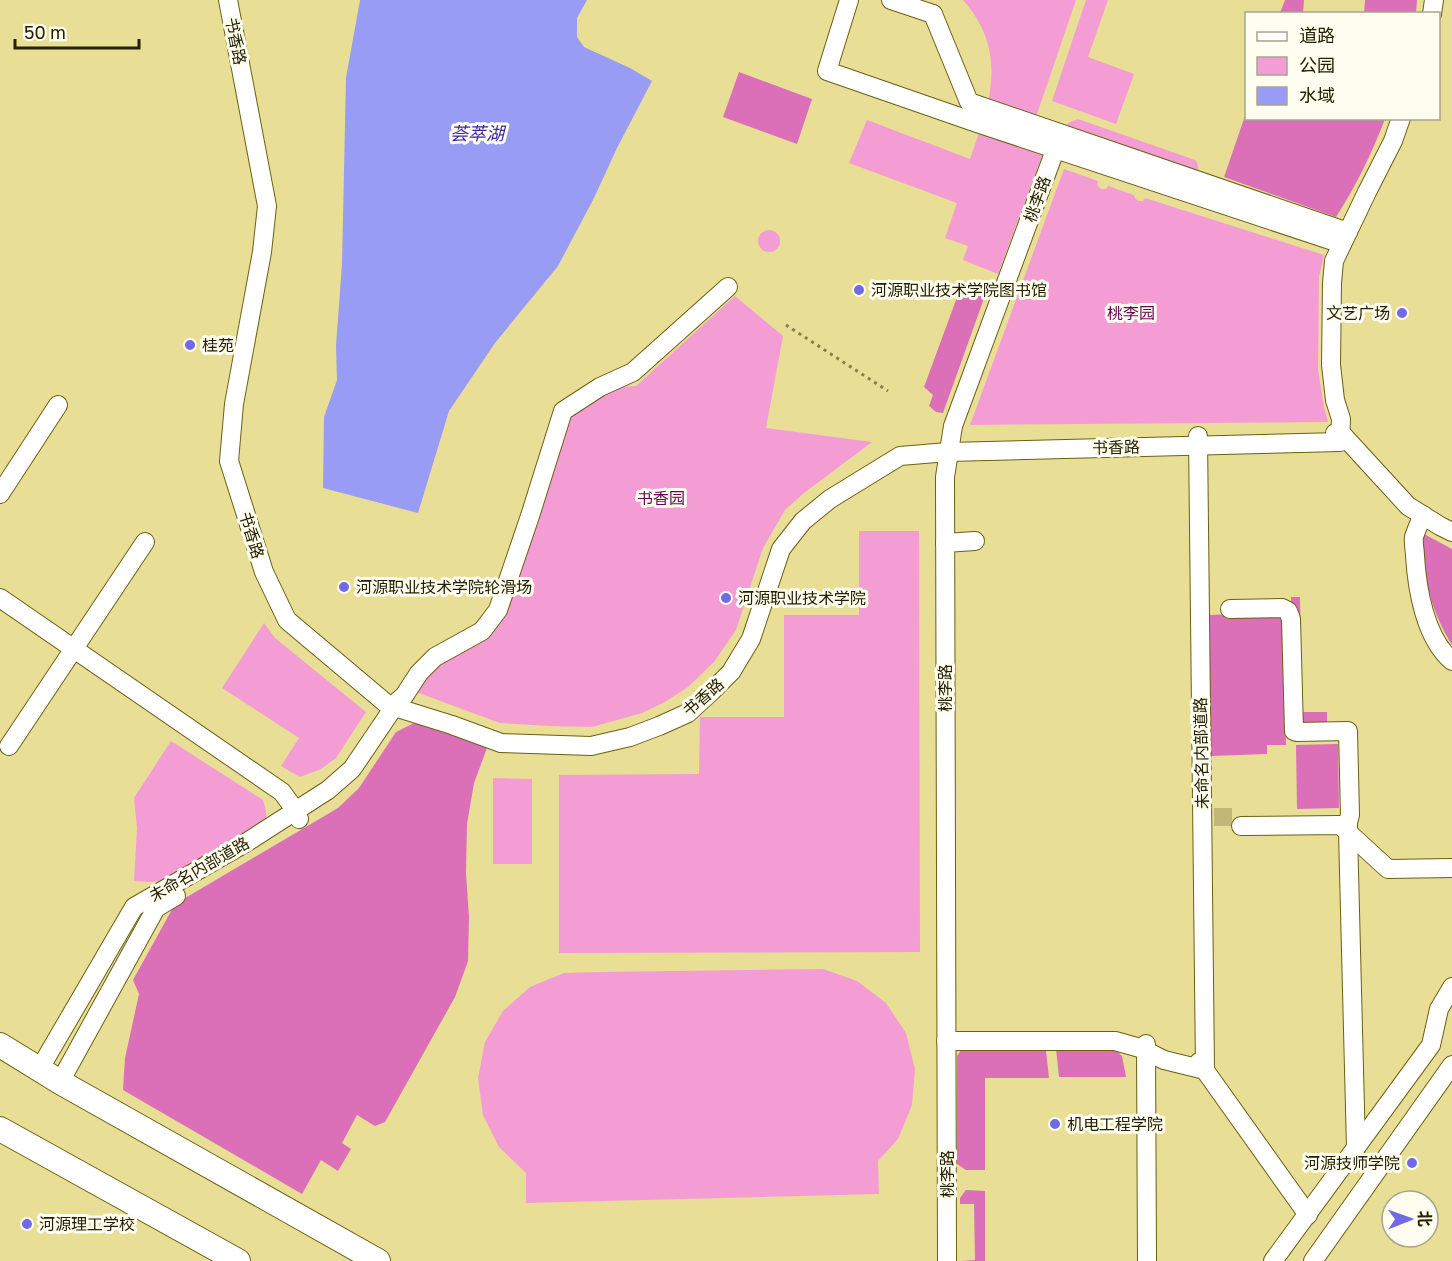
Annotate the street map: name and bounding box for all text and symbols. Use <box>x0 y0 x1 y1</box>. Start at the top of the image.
scale bar <box>15 12 140 50</box>
legend <box>1245 12 1440 120</box>
street label: 书香路 <box>222 16 250 66</box>
text: 50 m <box>24 21 66 43</box>
text: 道路 <box>1299 24 1335 46</box>
text: 公园 <box>1299 54 1335 76</box>
text: 水域 <box>1299 84 1335 106</box>
water label: 荟萃湖 <box>450 122 507 144</box>
street label: 桃李路 <box>1019 173 1055 225</box>
place label: 河源职业技术学院图书馆 <box>871 280 1047 300</box>
marker: 河源职业技术学院图书馆 <box>852 283 866 297</box>
park label: 桃李园 <box>1107 303 1155 323</box>
place label: 文艺广场 <box>1326 303 1390 323</box>
marker: 文艺广场 <box>1395 306 1409 320</box>
place label: 桂苑 <box>202 335 234 355</box>
marker: 桂苑 <box>183 338 197 352</box>
street label: 书香路 <box>1092 437 1140 457</box>
park label: 书香园 <box>637 488 685 508</box>
street label: 书香路 <box>235 509 269 561</box>
place label: 河源职业技术学院轮滑场 <box>356 577 532 597</box>
marker: 河源职业技术学院轮滑场 <box>337 580 351 594</box>
place label: 河源职业技术学院 <box>738 588 866 608</box>
marker: 河源职业技术学院 <box>719 591 733 605</box>
street label: 桃李路 <box>935 664 955 712</box>
street label: 书香路 <box>678 674 728 720</box>
street label: 未命名内部道路 <box>1190 697 1212 809</box>
street label: 未命名内部道路 <box>145 832 253 906</box>
place label: 机电工程学院 <box>1067 1114 1163 1134</box>
marker: 机电工程学院 <box>1048 1117 1062 1131</box>
street label: 桃李路 <box>937 1150 957 1198</box>
place label: 河源技师学院 <box>1304 1153 1400 1173</box>
marker: 河源技师学院 <box>1405 1156 1419 1170</box>
north arrow <box>1380 1189 1440 1249</box>
text: 北 <box>1415 1211 1435 1227</box>
place label: 河源理工学校 <box>39 1214 135 1234</box>
marker: 河源理工学校 <box>20 1217 34 1231</box>

